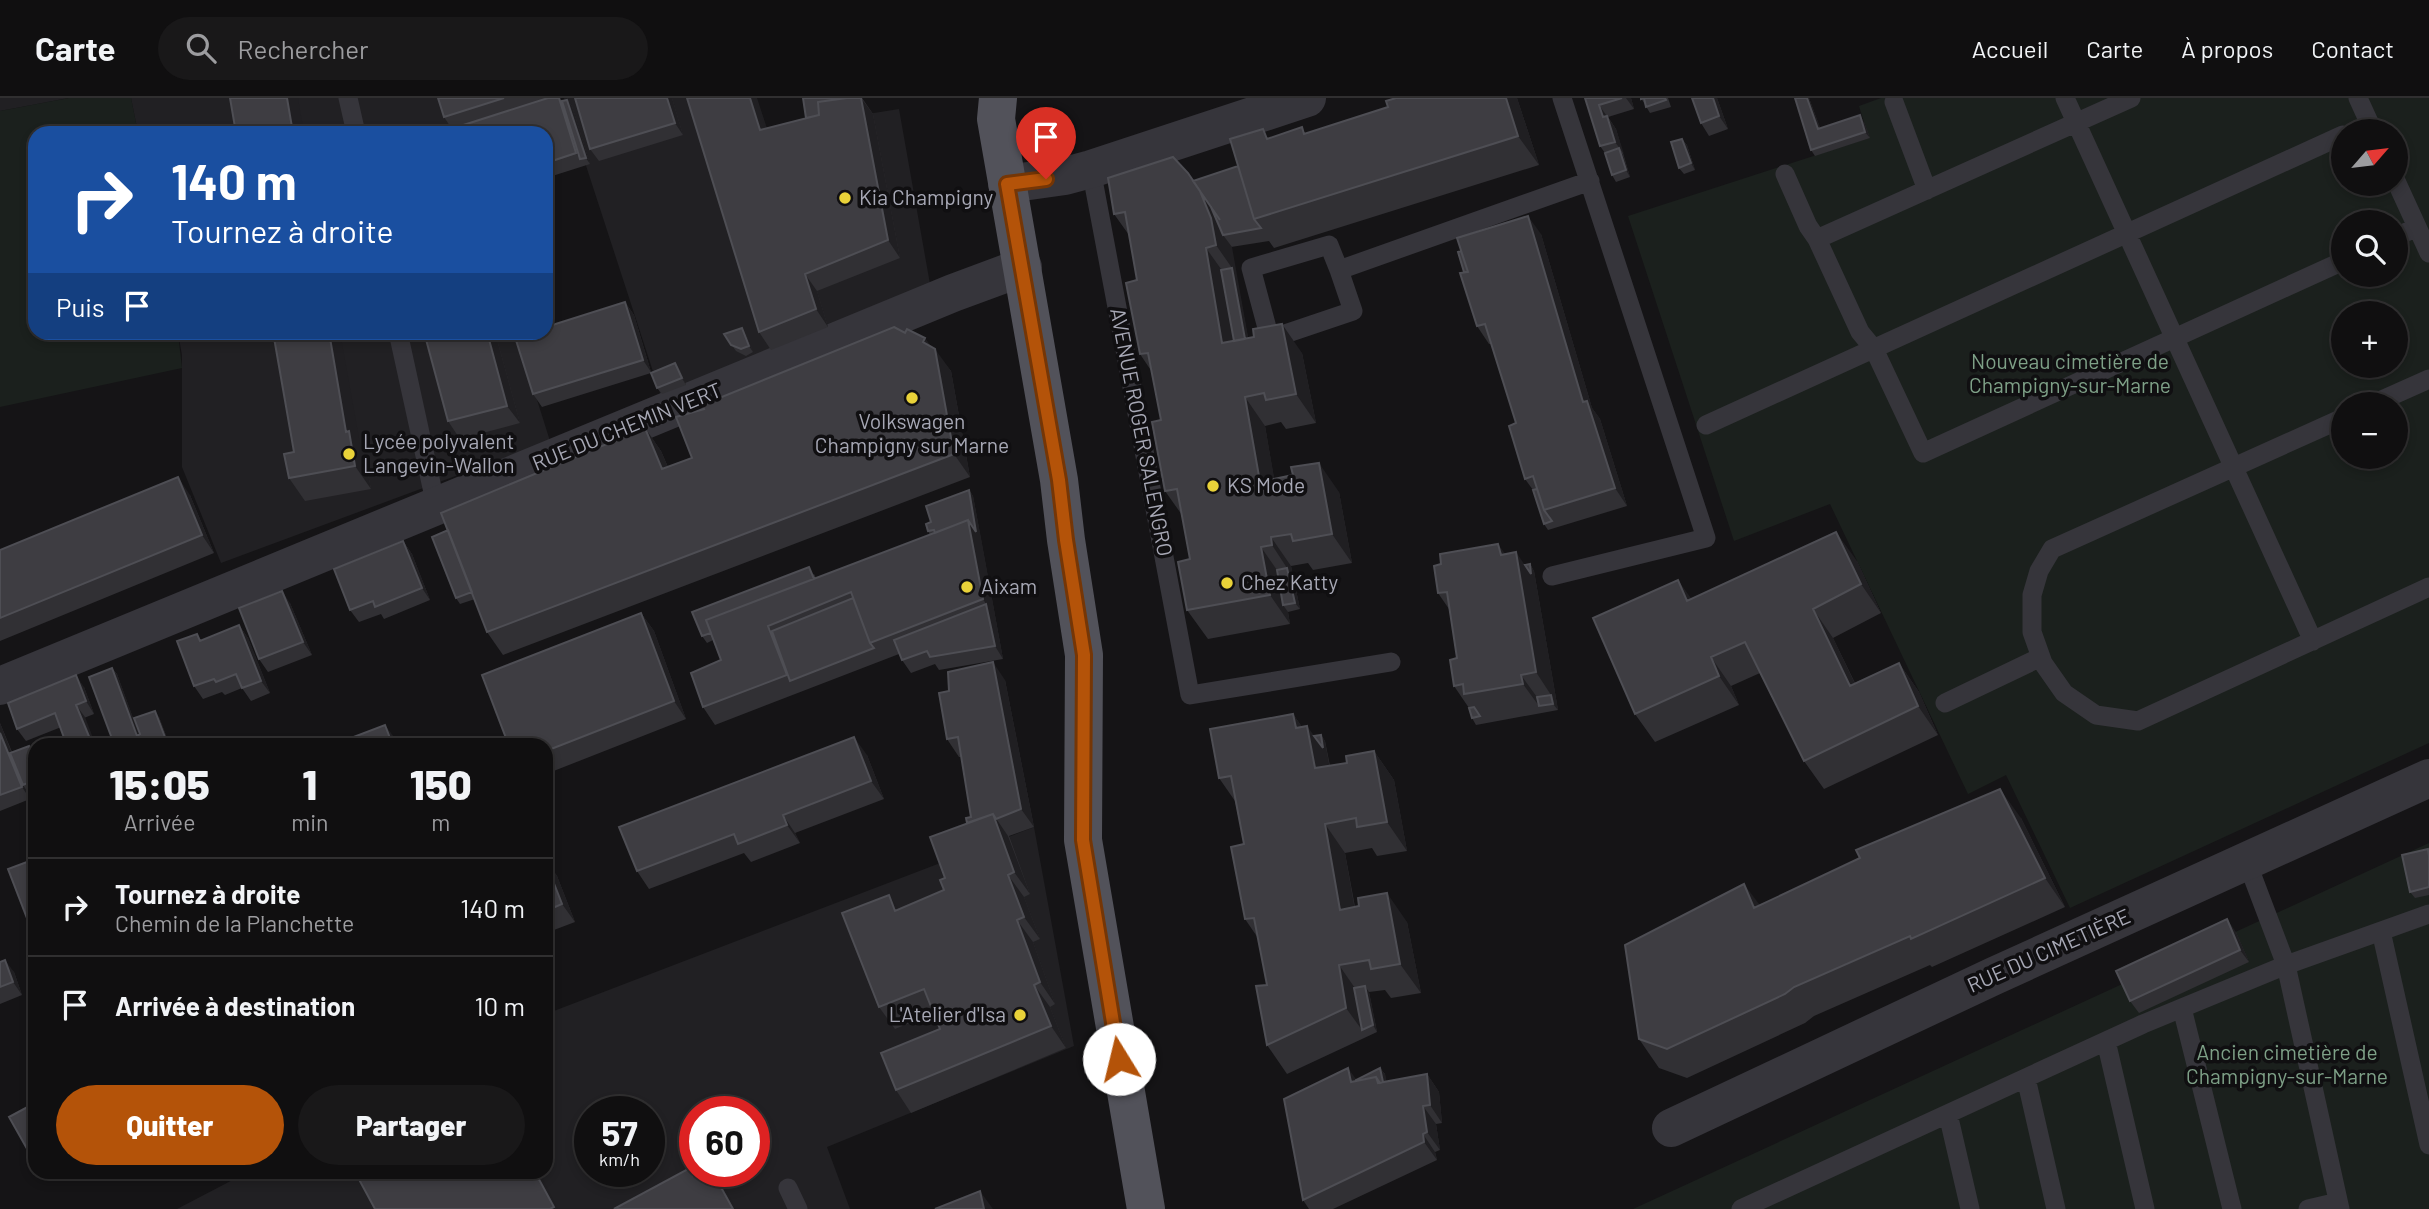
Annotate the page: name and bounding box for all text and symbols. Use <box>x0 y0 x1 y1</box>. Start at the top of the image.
search box <box>158 17 648 80</box>
text: Carte <box>35 28 116 68</box>
icon: search <box>182 29 220 67</box>
text: Rechercher <box>238 33 368 64</box>
text: Accueil <box>1972 34 2048 63</box>
text: Carte <box>2086 34 2143 63</box>
text: À propos <box>2181 34 2273 63</box>
text: Contact <box>2311 34 2394 63</box>
pin <box>1016 107 1076 179</box>
icon: arrive <box>1027 118 1065 156</box>
north arrow <box>2331 119 2408 196</box>
map controls <box>2331 119 2408 469</box>
text: 140 m <box>171 151 297 210</box>
icon: right <box>56 154 147 245</box>
place label: Kia Champigny <box>859 184 994 209</box>
marker: Kia Champigny <box>837 190 853 206</box>
button: search <box>2331 210 2408 287</box>
text: Tournez à droite <box>171 211 393 249</box>
icon: arrive <box>118 287 156 325</box>
text: Puis <box>56 291 104 322</box>
button: + <box>2331 301 2408 378</box>
street label: AVENUE ROGER SALENGRO <box>1106 305 1179 558</box>
park label: Nouveau cimetière de Champigny-sur-Marne <box>1969 348 2171 397</box>
street label: RUE DU CHEMIN VERT <box>528 376 725 475</box>
marker: Volkswagen Champigny sur Marne <box>904 390 920 406</box>
button: − <box>2331 392 2408 469</box>
place label: Volkswagen Champigny sur Marne <box>815 408 1009 457</box>
place label: Lycée polyvalent Langevin-Wallon <box>363 428 515 477</box>
marker: Lycée polyvalent Langevin-Wallon <box>341 446 357 462</box>
place label: KS Mode <box>1227 472 1305 497</box>
marker: KS Mode <box>1205 478 1221 494</box>
place label: Chez Katty <box>1241 569 1338 594</box>
place label: Aixam <box>981 573 1037 598</box>
marker: Chez Katty <box>1219 575 1235 591</box>
marker: Aixam <box>959 579 975 595</box>
text: 15:05 <box>109 758 210 808</box>
text: 1 <box>302 758 317 808</box>
text: 150 <box>410 758 472 808</box>
text: Arrivée <box>124 808 195 836</box>
text: min <box>291 808 328 836</box>
text: m <box>431 808 450 836</box>
text: Tournez à droite <box>115 878 300 909</box>
icon: right <box>56 888 94 926</box>
text: 140 m <box>460 892 525 923</box>
street label: RUE DU CIMETIÈRE <box>1963 902 2134 997</box>
text: Chemin de la Planchette <box>115 909 354 937</box>
icon: arrive <box>56 986 94 1024</box>
text: Arrivée à destination <box>115 990 355 1021</box>
text: 10 m <box>475 990 525 1021</box>
place label: L'Atelier d'Isa <box>889 1001 1006 1026</box>
marker: L'Atelier d'Isa <box>1012 1007 1028 1023</box>
position arrow <box>1082 1022 1156 1096</box>
park label: Ancien cimetière de Champigny-sur-Marne <box>2186 1039 2388 1088</box>
button: Quitter <box>56 1085 284 1165</box>
button: Partager <box>298 1085 525 1165</box>
speed limit sign: 60 <box>679 1096 770 1187</box>
text: 57 <box>601 1111 638 1153</box>
text: km/h <box>599 1148 640 1170</box>

